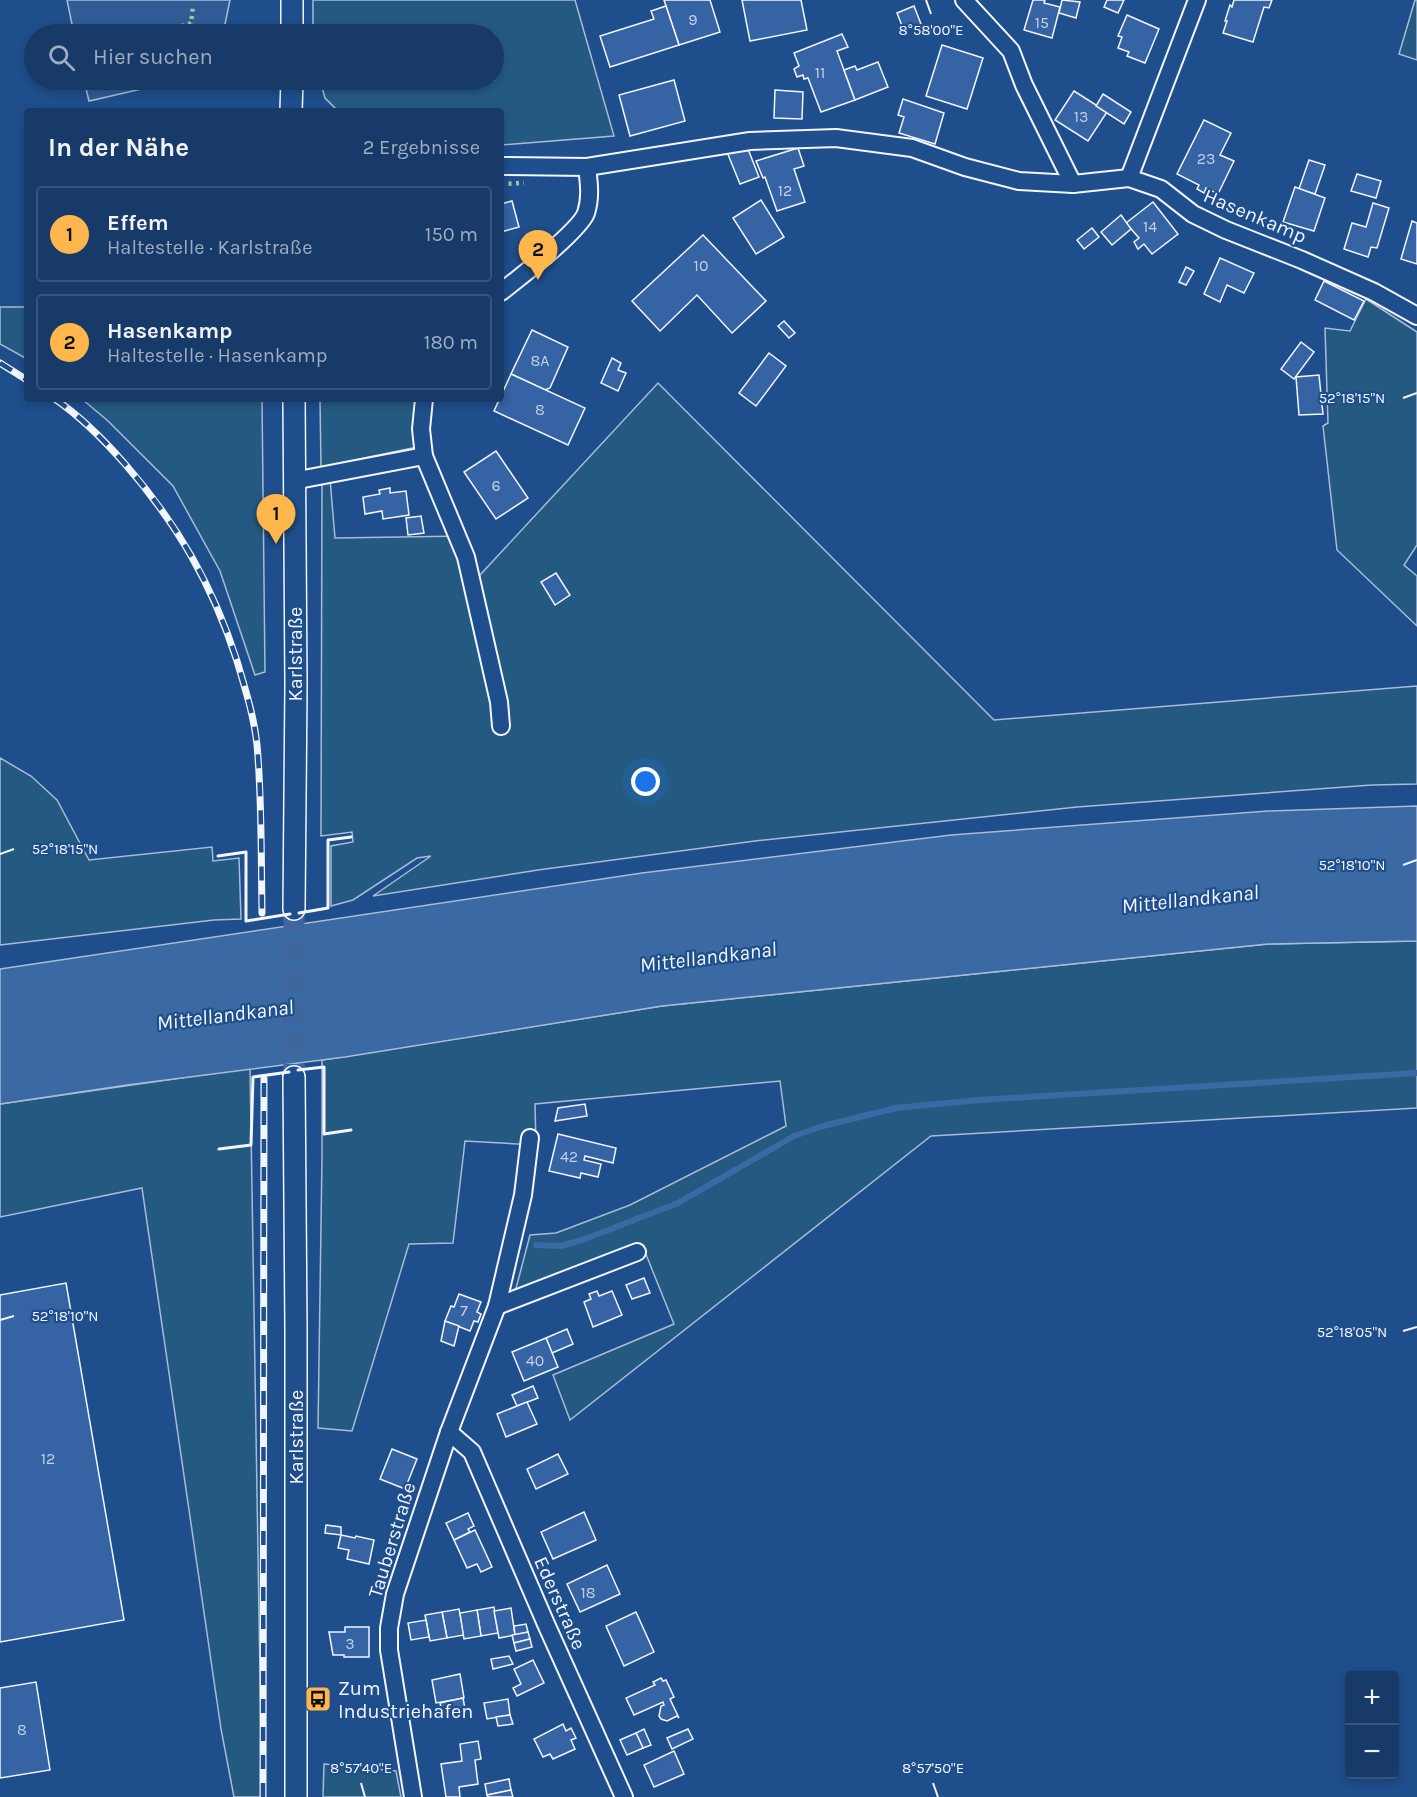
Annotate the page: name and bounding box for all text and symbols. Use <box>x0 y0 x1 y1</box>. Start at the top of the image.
house number: 9 <box>688 10 698 29</box>
house number: 15 <box>1035 13 1049 32</box>
text: 8°58'00"E <box>899 21 963 39</box>
search box <box>24 24 504 90</box>
icon: search <box>45 41 78 74</box>
text: Hier suchen <box>93 44 213 70</box>
house number: 11 <box>815 63 825 82</box>
house number: 13 <box>1074 107 1088 126</box>
text: In der Nähe <box>48 132 189 163</box>
text: 2 Ergebnisse <box>363 136 480 159</box>
house number: 23 <box>1197 149 1215 168</box>
house number: 12 <box>778 181 792 200</box>
street label: Hasenkamp <box>1200 184 1310 248</box>
text: Effem <box>107 210 169 236</box>
house number: 14 <box>1143 217 1157 236</box>
text: 1 <box>66 223 73 246</box>
text: 150 m <box>425 223 478 246</box>
pin: 2 <box>518 230 558 280</box>
text: Haltestelle · Karlstraße <box>107 236 312 259</box>
house number: 10 <box>694 256 708 275</box>
text: Hasenkamp <box>107 318 233 344</box>
text: 2 <box>63 331 76 354</box>
text: 180 m <box>424 331 478 354</box>
text: Haltestelle · Hasenkamp <box>107 344 328 367</box>
house number: 8A <box>530 351 550 370</box>
text: 52°18'15"N <box>1319 389 1385 407</box>
house number: 8 <box>535 400 545 419</box>
house number: 6 <box>491 476 501 495</box>
pin: 1 <box>256 494 296 544</box>
street label: Karlstraße <box>284 607 307 701</box>
your location <box>631 767 660 796</box>
text: 52°18'15"N <box>32 840 98 858</box>
text: 52°18'10"N <box>1318 856 1386 874</box>
water label: Mittellandkanal <box>1120 880 1260 918</box>
water label: Mittellandkanal <box>638 937 778 977</box>
water label: Mittellandkanal <box>155 995 295 1035</box>
house number: 42 <box>560 1147 578 1166</box>
house number: 7 <box>460 1301 468 1320</box>
text: 52°18'10"N <box>31 1307 99 1325</box>
text: 52°18'05"N <box>1317 1323 1387 1341</box>
house number: 40 <box>526 1351 544 1370</box>
street label: Karlstraße <box>285 1390 308 1484</box>
house number: 12 <box>41 1449 55 1468</box>
street label: Tauberstraße <box>364 1479 420 1601</box>
street label: Ederstraße <box>529 1553 591 1653</box>
house number: 18 <box>580 1583 596 1602</box>
house number: 3 <box>345 1634 355 1653</box>
map controls <box>1345 1671 1399 1779</box>
button: + <box>1345 1671 1399 1725</box>
place label: Zum Industriehafen <box>338 1677 473 1723</box>
bus stop icon: Zum Industriehafen <box>303 1684 333 1714</box>
house number: 8 <box>17 1720 27 1739</box>
button: − <box>1345 1725 1399 1779</box>
text: 8°57'40"E <box>330 1759 392 1777</box>
text: 8°57'50"E <box>902 1759 964 1777</box>

